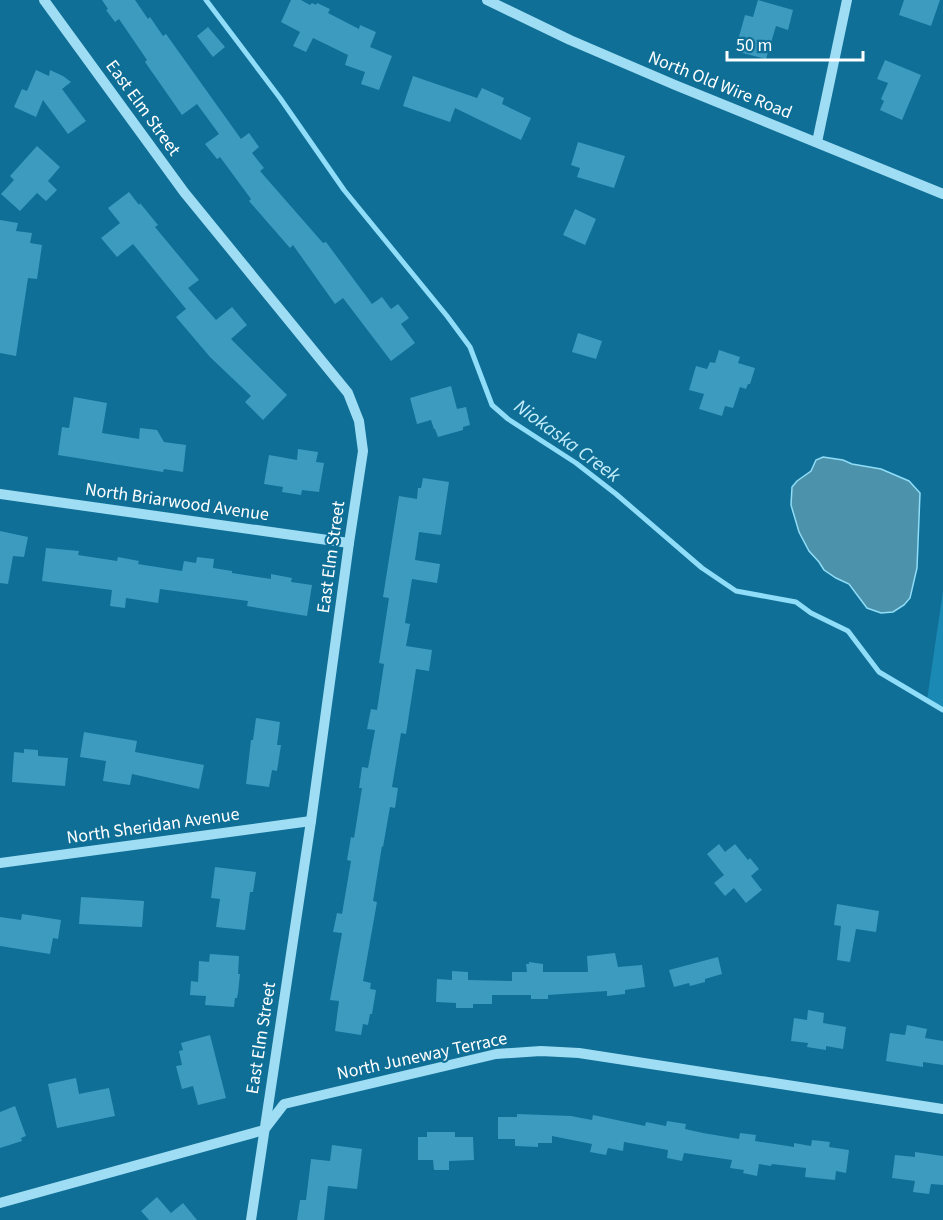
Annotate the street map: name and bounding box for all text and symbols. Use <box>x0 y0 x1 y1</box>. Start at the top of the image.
scale bar <box>727 24 864 62</box>
text: 50 m <box>736 33 772 58</box>
street label: North Old Wire Road <box>644 45 796 125</box>
street label: East Elm Street <box>100 55 186 161</box>
water label: Niokaska Creek <box>508 393 626 490</box>
street label: North Briarwood Avenue <box>83 477 271 527</box>
street label: East Elm Street <box>311 499 351 615</box>
street label: North Sheridan Avenue <box>65 801 241 850</box>
street label: East Elm Street <box>240 980 282 1096</box>
street label: North Juneway Terrace <box>335 1026 510 1086</box>

